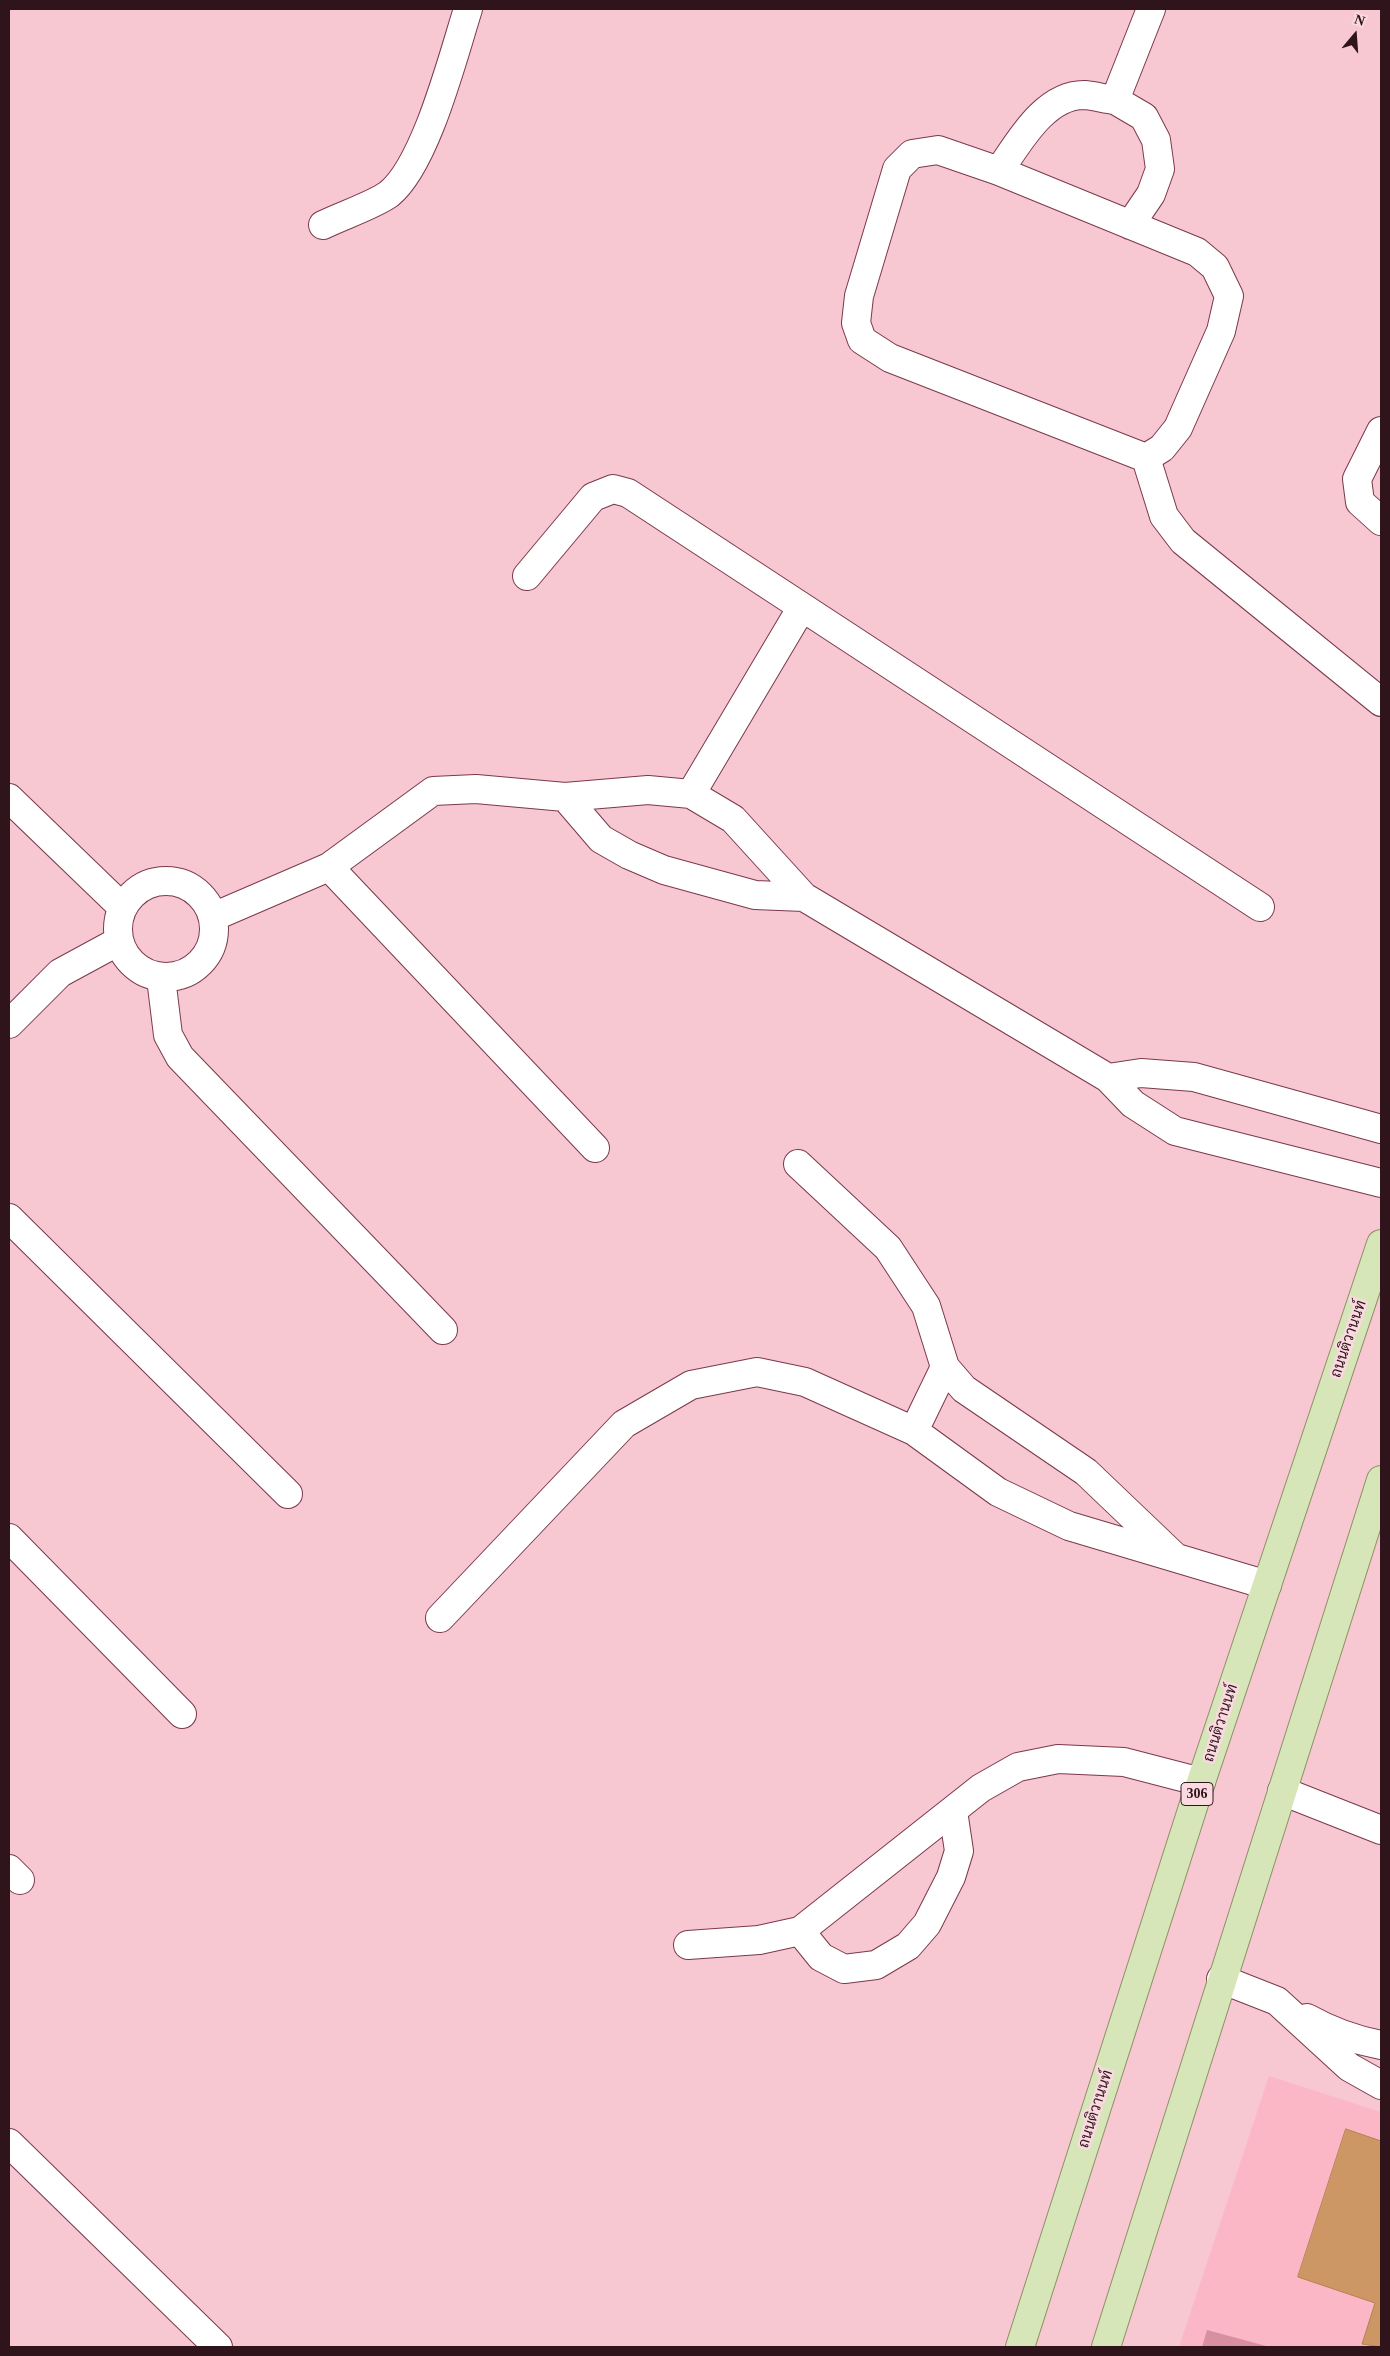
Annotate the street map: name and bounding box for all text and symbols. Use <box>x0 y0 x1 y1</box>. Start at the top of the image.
north arrow <box>1330 10 1380 60</box>
text: N <box>1353 12 1367 29</box>
street label: ถนนติวานนท์ <box>1327 1298 1371 1380</box>
street label: ถนนติวานนท์ <box>1200 1682 1242 1764</box>
road number: 306 <box>1181 1782 1213 1806</box>
street label: ถนนติวานนท์ <box>1075 2068 1117 2150</box>

